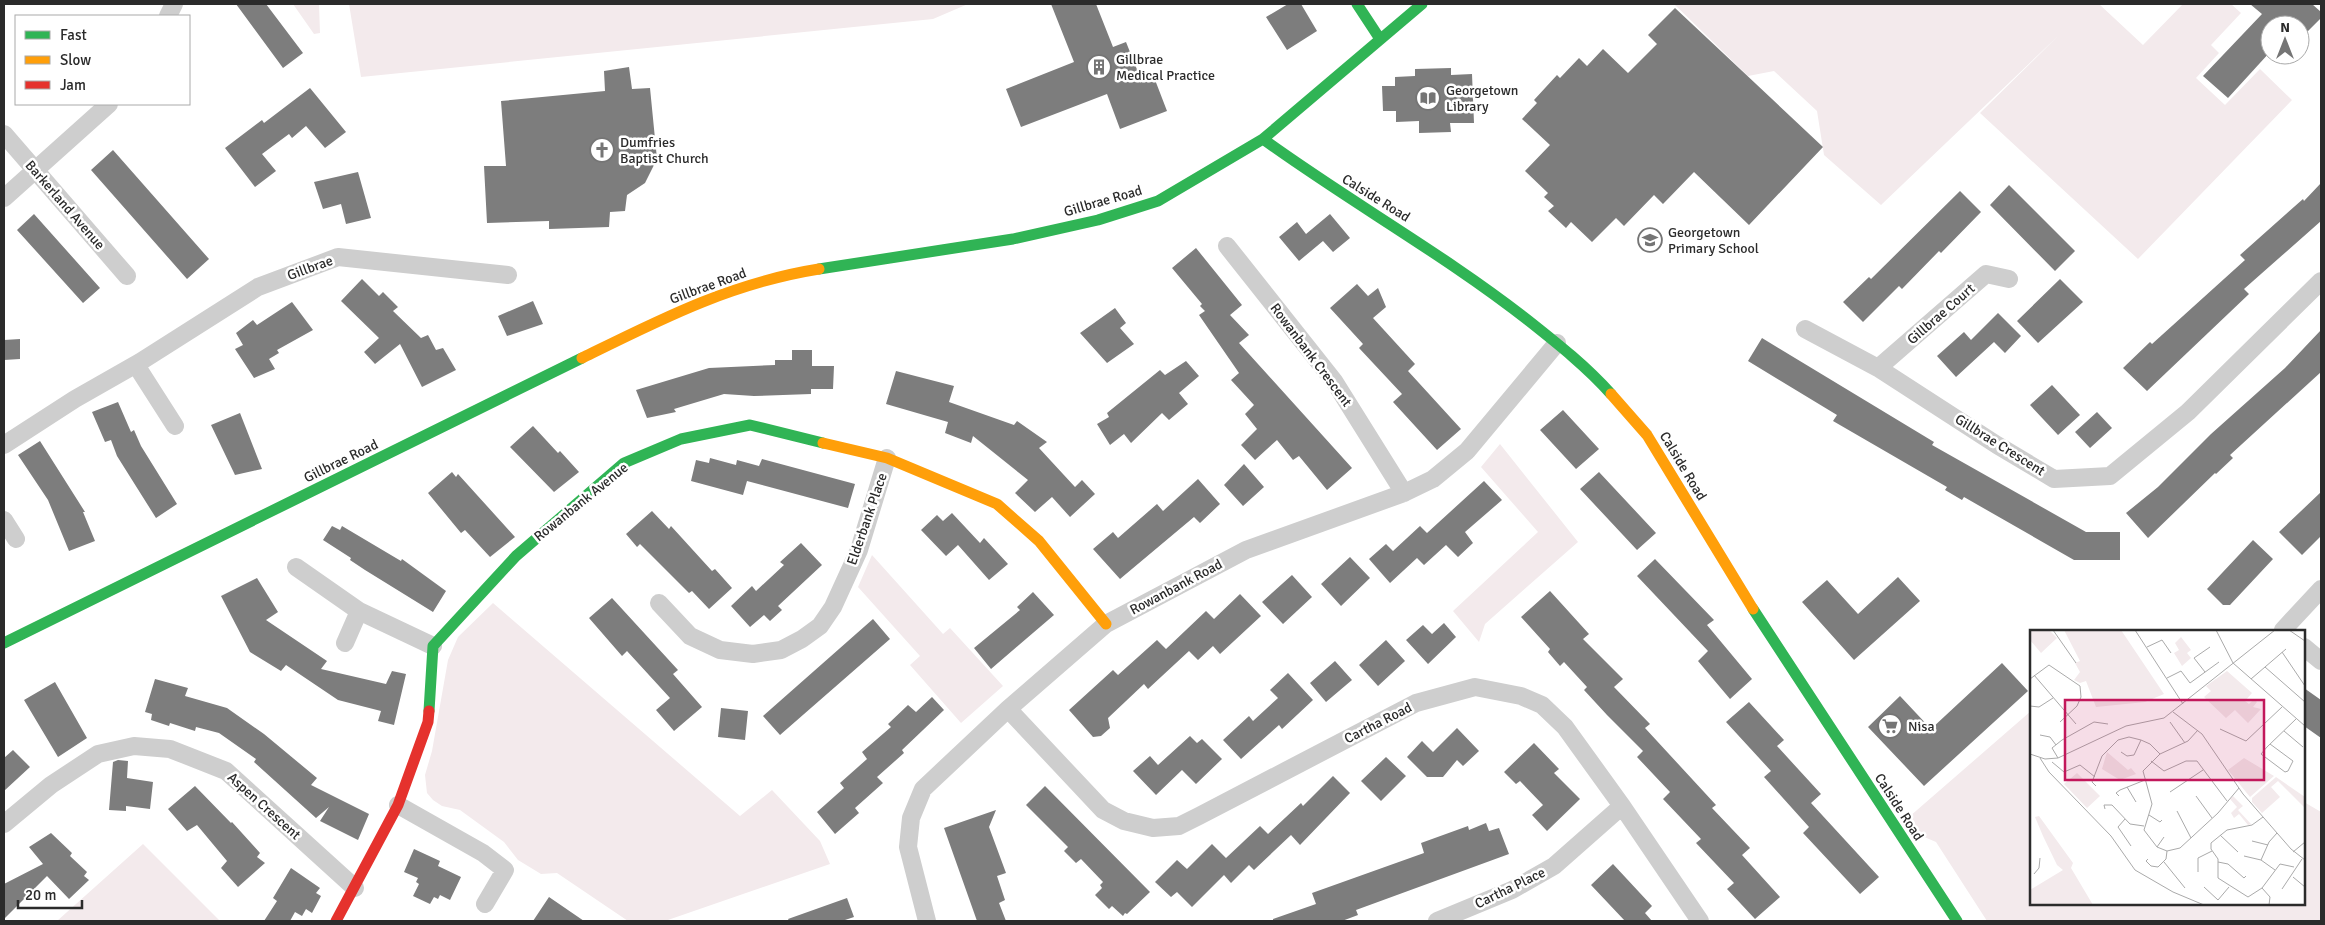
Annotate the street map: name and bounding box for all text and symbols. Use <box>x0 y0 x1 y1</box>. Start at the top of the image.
legend <box>15 15 190 105</box>
north arrow <box>2260 15 2310 65</box>
text: N <box>2280 19 2290 36</box>
text: Fast <box>60 26 87 44</box>
text: Slow <box>60 51 91 69</box>
place label: Gillbrae Medical Practice <box>1116 51 1215 84</box>
building icon: Gillbrae Medical Practice <box>1086 54 1112 80</box>
text: Jam <box>60 76 86 94</box>
place label: Georgetown Library <box>1446 82 1518 115</box>
library icon: Georgetown Library <box>1415 85 1441 111</box>
place label: Dumfries Baptist Church <box>620 134 709 167</box>
church icon: Dumfries Baptist Church <box>589 137 615 163</box>
street label: Barkerland Avenue <box>22 157 108 253</box>
street label: Calside Road <box>1339 170 1413 226</box>
street label: Gillbrae Road <box>1062 182 1144 220</box>
place label: Georgetown Primary School <box>1668 224 1759 257</box>
school or university icon: Georgetown Primary School <box>1637 227 1663 253</box>
street label: Gillbrae <box>285 252 335 284</box>
street label: Gillbrae Road <box>667 264 749 308</box>
street label: Gillbrae Court <box>1904 280 1978 348</box>
street label: Rowanbank Crescent <box>1267 300 1355 410</box>
street label: Gillbrae Crescent <box>1952 411 2048 480</box>
street label: Calside Road <box>1656 429 1710 503</box>
street label: Gillbrae Road <box>301 436 381 486</box>
street label: Rowanbank Avenue <box>531 459 631 545</box>
street label: Elderbank Place <box>843 471 891 567</box>
street label: Rowanbank Road <box>1127 555 1225 619</box>
inset map <box>2030 630 2305 905</box>
street label: Cartha Road <box>1341 699 1415 747</box>
supermarket icon: Nisa <box>1877 713 1903 739</box>
place label: Nisa <box>1908 718 1935 735</box>
street label: Aspen Crescent <box>224 769 304 843</box>
street label: Calside Road <box>1871 770 1927 844</box>
street label: Cartha Place <box>1472 864 1548 912</box>
scale bar <box>18 878 81 910</box>
text: 20 m <box>25 886 56 904</box>

